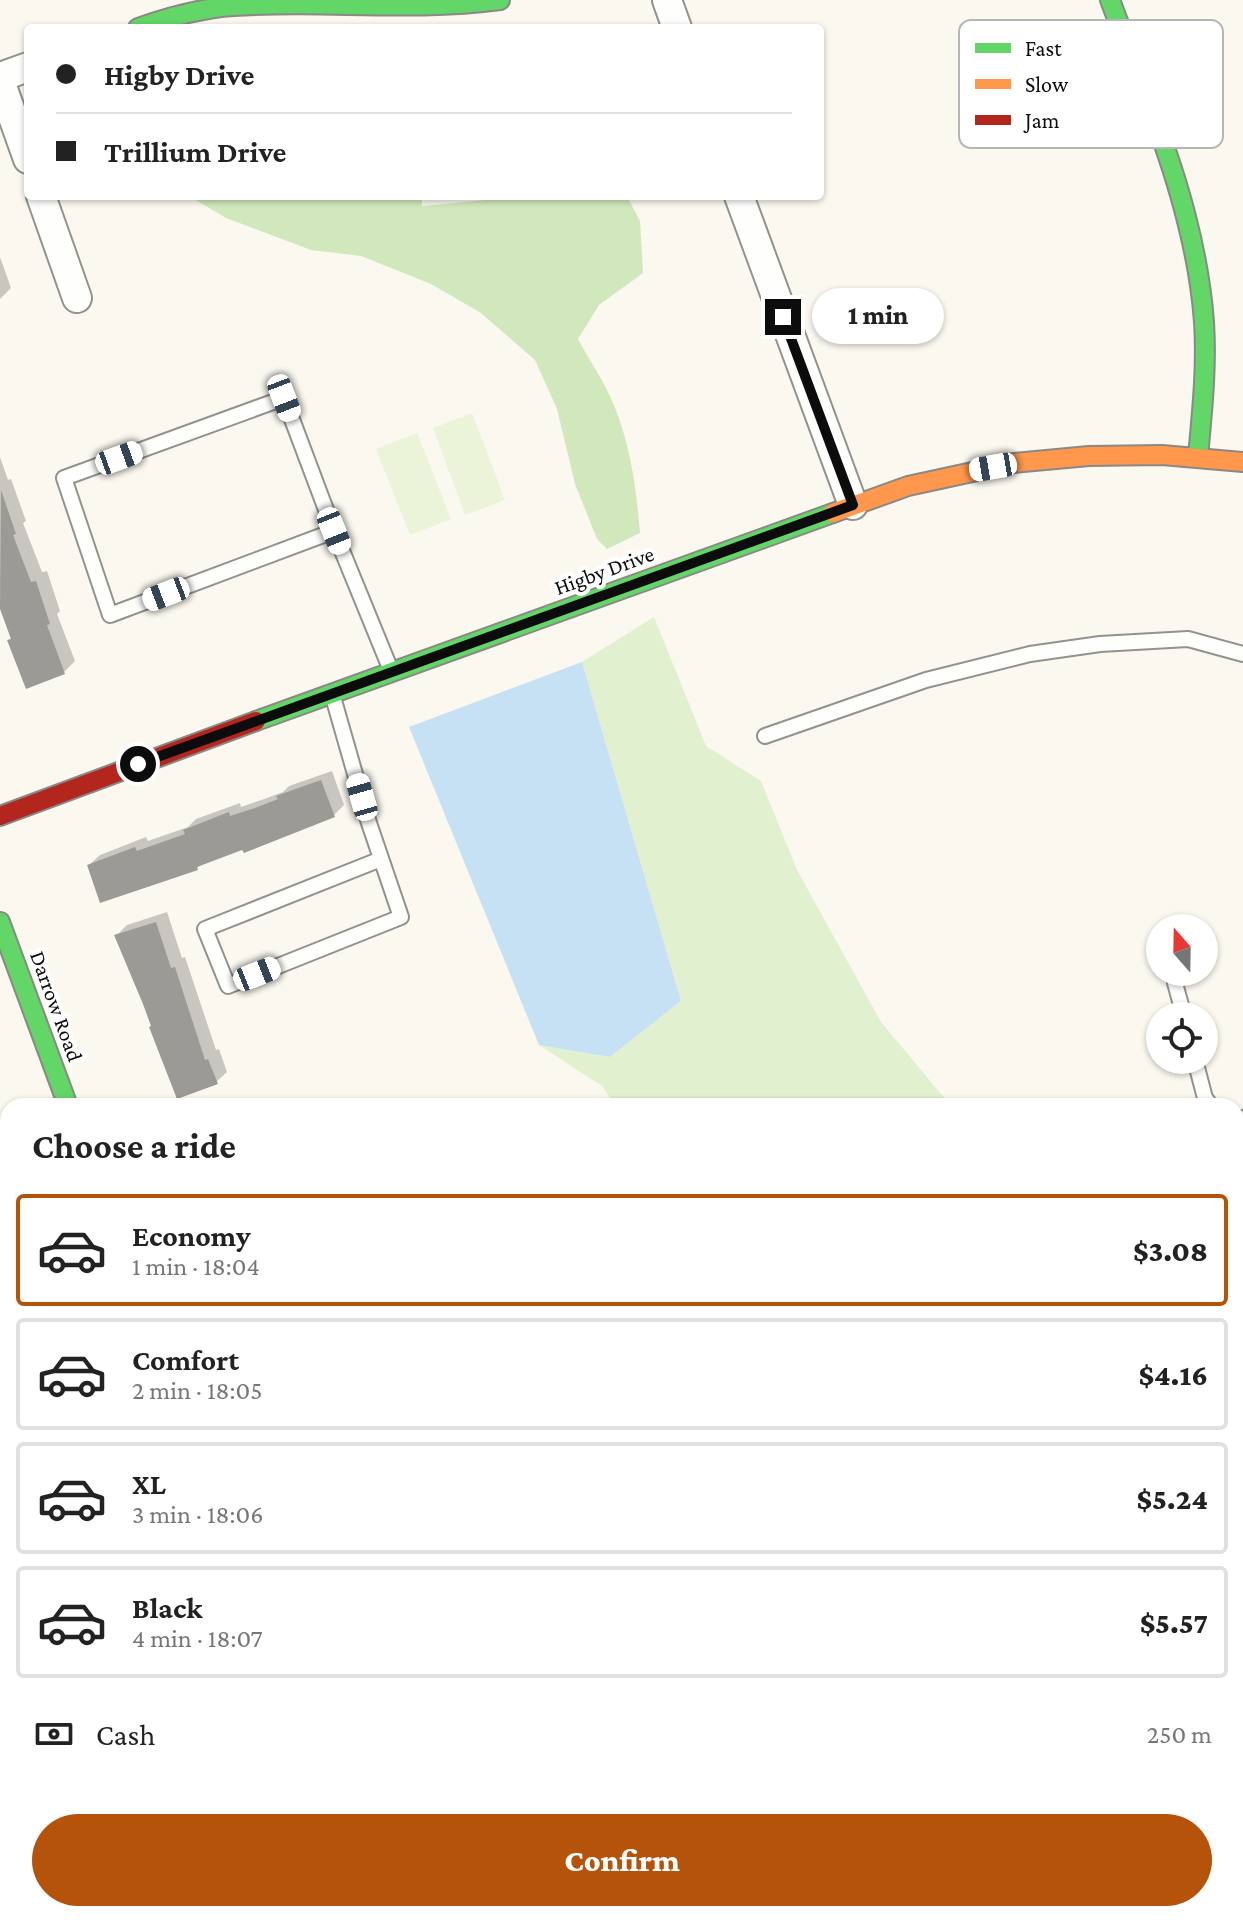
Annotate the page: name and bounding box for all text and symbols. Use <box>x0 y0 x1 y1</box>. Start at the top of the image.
legend <box>959 20 1223 148</box>
text: Fast <box>1025 36 1062 61</box>
text: Higby Drive <box>104 58 254 91</box>
text: Slow <box>1025 72 1069 97</box>
text: Jam <box>1023 108 1060 133</box>
text: Trillium Drive <box>104 135 286 168</box>
callout: 1 min <box>811 289 943 345</box>
route end <box>765 299 801 335</box>
text: 1 min <box>848 301 908 330</box>
car <box>264 371 304 425</box>
car <box>92 439 146 477</box>
car <box>967 451 1019 483</box>
car <box>314 504 354 558</box>
street label: Higby Drive <box>551 541 657 600</box>
car <box>139 574 193 614</box>
route start <box>120 746 156 782</box>
car <box>344 771 380 823</box>
north arrow <box>1146 914 1218 986</box>
map controls <box>1146 914 1218 1074</box>
street label: Darrow Road <box>25 947 88 1065</box>
car <box>230 954 284 994</box>
button: locate <box>1146 1002 1218 1074</box>
text: Choose a ride <box>32 1126 236 1166</box>
icon: car <box>36 1214 108 1286</box>
text: Economy <box>132 1219 251 1252</box>
text: $3.08 <box>1133 1234 1208 1267</box>
text: 1 min · 18:04 <box>132 1252 260 1281</box>
icon: car <box>36 1338 108 1410</box>
text: Comfort <box>132 1343 239 1376</box>
text: $4.16 <box>1139 1358 1208 1391</box>
text: 2 min · 18:05 <box>132 1376 262 1405</box>
icon: car <box>36 1462 108 1534</box>
text: XL <box>132 1467 166 1500</box>
text: $5.24 <box>1137 1482 1208 1515</box>
text: 3 min · 18:06 <box>132 1500 263 1529</box>
icon: car <box>36 1586 108 1658</box>
text: Black <box>132 1591 203 1624</box>
text: $5.57 <box>1140 1606 1208 1639</box>
text: 4 min · 18:07 <box>132 1624 262 1653</box>
icon: cash <box>32 1712 76 1756</box>
text: Cash <box>96 1718 155 1751</box>
text: 250 m <box>1147 1720 1212 1749</box>
button: Confirm <box>32 1814 1212 1906</box>

